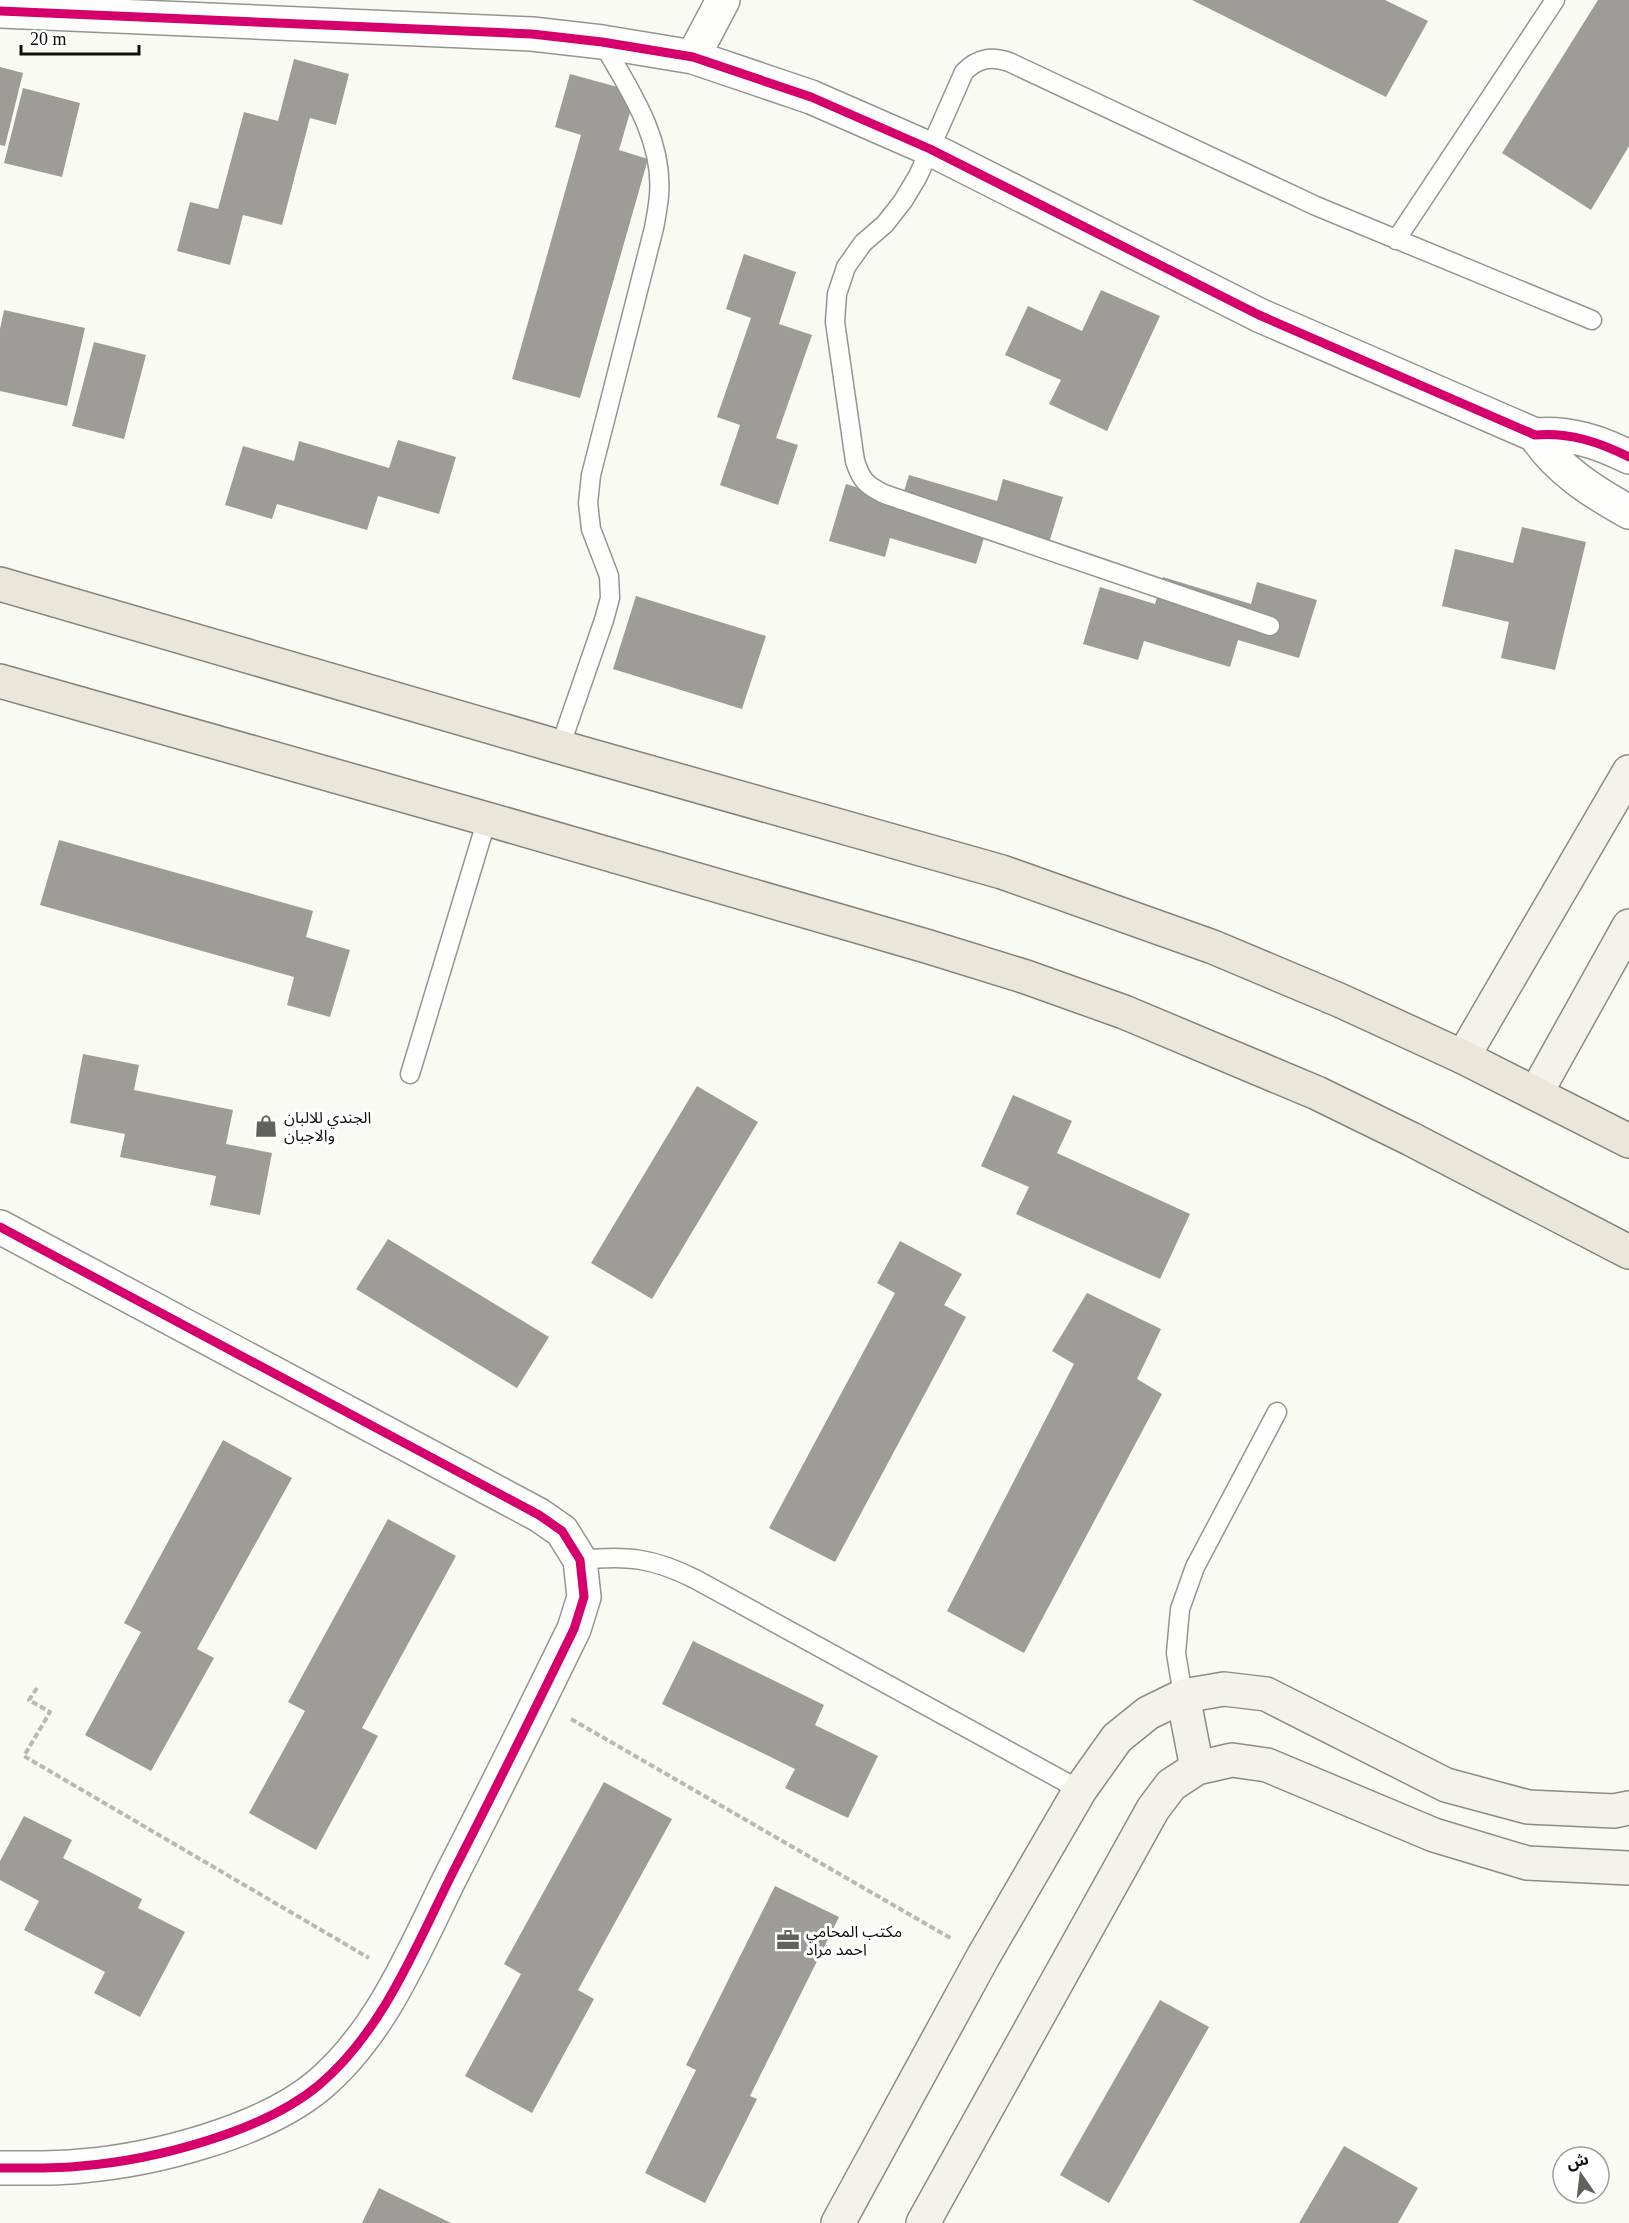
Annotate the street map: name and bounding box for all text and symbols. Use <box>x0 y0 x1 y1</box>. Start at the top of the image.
scale bar <box>21 18 140 56</box>
text: 20 m <box>30 29 67 49</box>
place label: الجندي للالبان والاجبان <box>284 1109 371 1145</box>
shop icon: الجندي للالبان والاجبان <box>253 1113 279 1139</box>
place label: مكتب المحامي احمد مراد <box>806 1923 902 1959</box>
office icon: مكتب المحامي احمد مراد <box>775 1927 801 1953</box>
north arrow <box>1551 2145 1611 2205</box>
text: ش <box>1565 2150 1591 2173</box>

